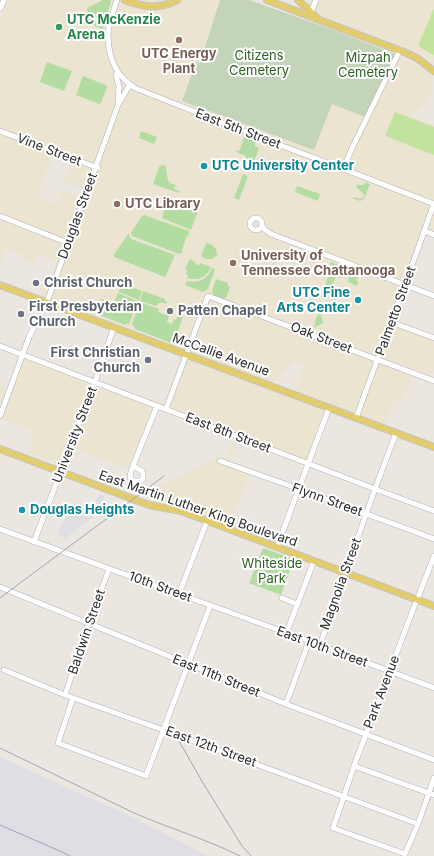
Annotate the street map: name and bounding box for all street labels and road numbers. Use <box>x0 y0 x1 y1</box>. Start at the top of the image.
street label: East 5th Street <box>193 106 283 152</box>
street label: Vine Street <box>15 131 83 169</box>
street label: Douglas Street <box>55 171 101 261</box>
street label: Palmetto Street <box>373 264 419 358</box>
street label: Oak Street <box>288 319 354 357</box>
street label: McCallie Avenue <box>170 330 272 380</box>
street label: University Street <box>49 385 101 485</box>
street label: East 8th Street <box>183 410 273 456</box>
street label: East Martin Luther King Boulevard <box>97 468 299 550</box>
street label: Flynn Street <box>290 480 364 520</box>
street label: Magnolia Street <box>317 536 365 632</box>
street label: 10th Street <box>126 568 194 606</box>
street label: Baldwin Street <box>65 588 109 676</box>
street label: East 10th Street <box>274 623 370 671</box>
street label: East 11th Street <box>170 651 262 701</box>
street label: Park Avenue <box>361 653 403 731</box>
street label: East 12th Street <box>164 723 258 771</box>

